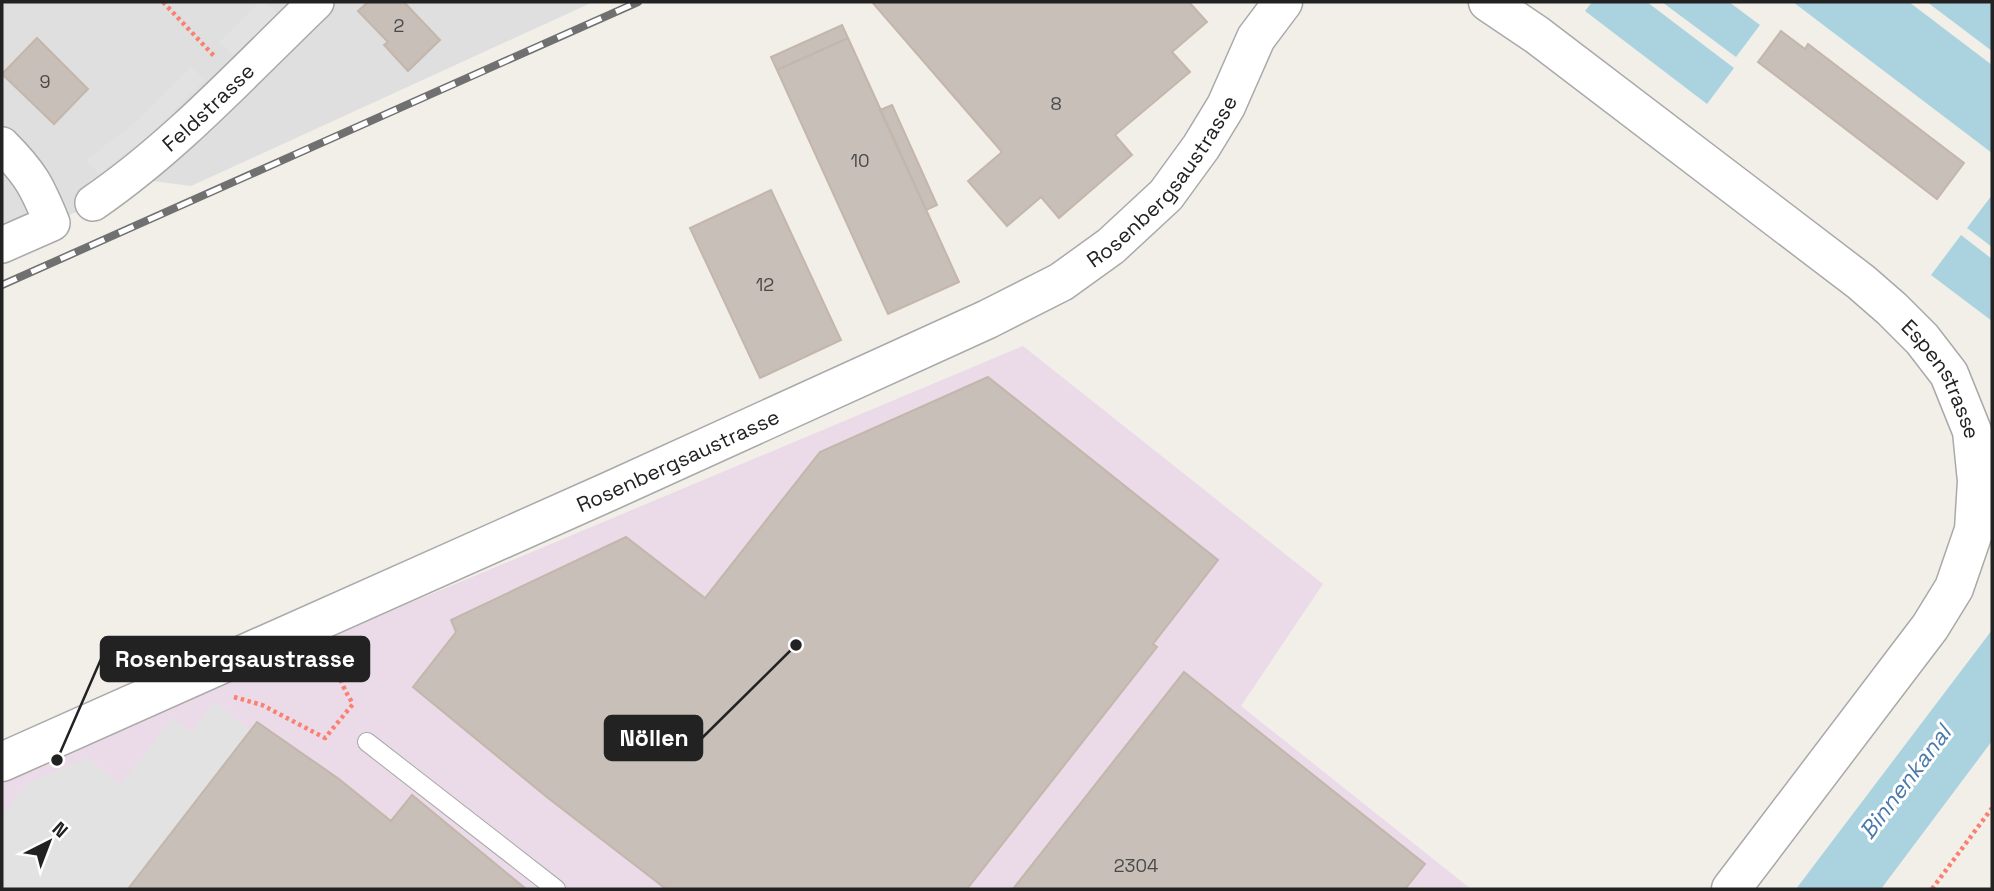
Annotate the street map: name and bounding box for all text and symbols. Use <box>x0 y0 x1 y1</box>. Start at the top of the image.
house number: 2 <box>394 14 404 37</box>
street label: Feldstrasse <box>156 57 260 157</box>
house number: 9 <box>39 70 51 93</box>
street label: Rosenbergsaustrasse <box>1081 91 1242 273</box>
house number: 8 <box>1050 92 1062 115</box>
house number: 10 <box>850 149 870 172</box>
house number: 12 <box>756 273 774 296</box>
street label: Espenstrasse <box>1896 313 1986 440</box>
street label: Rosenbergsaustrasse <box>572 402 783 518</box>
callout: Rosenbergsaustrasse <box>101 637 369 681</box>
text: Rosenbergsaustrasse <box>115 644 355 674</box>
callout: Nöllen <box>605 716 702 760</box>
water label: Binnenkanal <box>1852 717 1959 845</box>
text: Nöllen <box>619 723 689 753</box>
north arrow <box>14 807 84 877</box>
text: N <box>47 816 73 843</box>
house number: 2304 <box>1114 854 1158 877</box>

